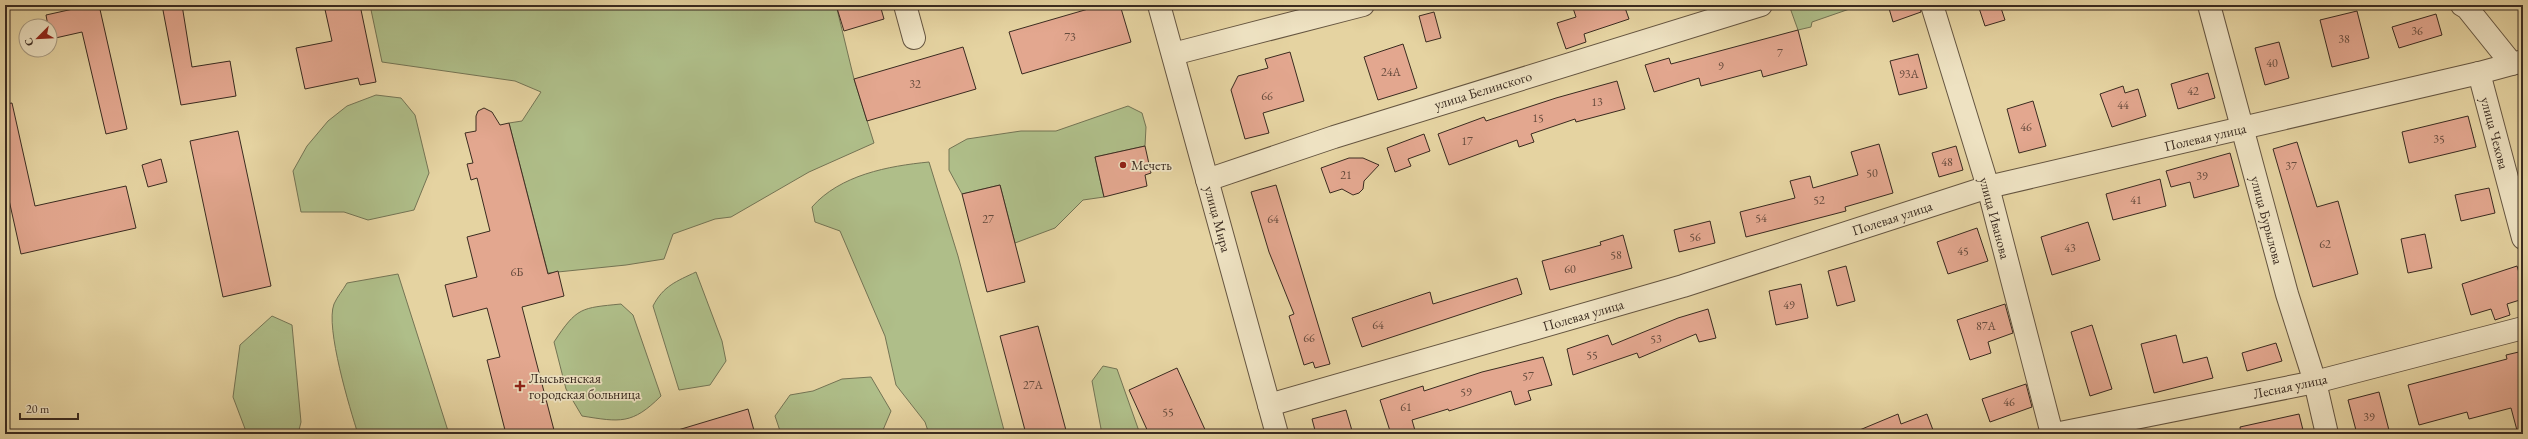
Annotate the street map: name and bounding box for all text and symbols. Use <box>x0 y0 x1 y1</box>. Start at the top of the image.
north arrow <box>18 18 58 58</box>
house number: 36 <box>2411 23 2423 39</box>
house number: 73 <box>1064 29 1076 45</box>
house number: 38 <box>2338 31 2350 47</box>
text: С <box>21 35 37 48</box>
house number: 7 <box>1777 45 1783 61</box>
house number: 40 <box>2266 55 2278 71</box>
house number: 9 <box>1718 58 1724 74</box>
house number: 24А <box>1381 64 1402 80</box>
house number: 93А <box>1899 66 1920 82</box>
street label: улица Белинского <box>1432 67 1534 113</box>
house number: 32 <box>909 76 921 92</box>
house number: 42 <box>2187 83 2199 99</box>
house number: 66 <box>1261 88 1273 104</box>
house number: 13 <box>1591 94 1603 110</box>
street label: улица Чехова <box>2477 95 2513 172</box>
house number: 44 <box>2117 97 2129 113</box>
house number: 15 <box>1532 110 1544 126</box>
house number: 46 <box>2020 119 2032 135</box>
street label: Полевая улица <box>2162 119 2248 155</box>
house number: 35 <box>2433 131 2445 147</box>
house number: 17 <box>1461 133 1473 149</box>
house number: 48 <box>1941 154 1953 170</box>
place label: Мечеть <box>1131 156 1172 174</box>
house number: 37 <box>2285 158 2297 174</box>
marker: Мечеть <box>1118 160 1128 170</box>
house number: 50 <box>1866 165 1878 181</box>
house number: 21 <box>1340 167 1352 183</box>
house number: 39 <box>2196 168 2208 184</box>
street label: улица Бурылова <box>2247 174 2288 267</box>
street label: улица Иванова <box>1975 175 2015 261</box>
street label: улица Мира <box>1200 184 1236 255</box>
house number: 52 <box>1813 192 1825 208</box>
house number: 41 <box>2130 192 2142 208</box>
street label: Полевая улица <box>1849 196 1935 239</box>
house number: 54 <box>1755 210 1767 226</box>
house number: 27 <box>982 211 994 227</box>
house number: 64 <box>1267 211 1279 227</box>
house number: 56 <box>1689 229 1701 245</box>
house number: 62 <box>2319 236 2331 252</box>
house number: 43 <box>2064 240 2076 256</box>
house number: 45 <box>1957 243 1969 259</box>
house number: 58 <box>1610 247 1622 263</box>
house number: 60 <box>1564 261 1576 277</box>
house number: 6Б <box>511 264 523 280</box>
street label: Полевая улица <box>1540 295 1626 335</box>
house number: 49 <box>1783 297 1795 313</box>
house number: 64 <box>1372 317 1384 333</box>
house number: 87А <box>1976 318 1997 334</box>
house number: 66 <box>1303 330 1315 346</box>
house number: 53 <box>1650 331 1662 347</box>
house number: 55 <box>1586 347 1598 363</box>
house number: 57 <box>1522 368 1534 384</box>
place label: Лысьвенская городская больница <box>529 369 641 403</box>
street label: Лесная улица <box>2251 369 2329 403</box>
house number: 27А <box>1023 377 1044 393</box>
marker: Лысьвенская городская больница <box>514 380 526 392</box>
house number: 59 <box>1460 384 1472 400</box>
house number: 46 <box>2003 394 2015 410</box>
scale bar <box>20 395 78 421</box>
house number: 61 <box>1400 399 1412 415</box>
text: 20 m <box>26 401 50 417</box>
house number: 55 <box>1162 404 1174 420</box>
house number: 39 <box>2363 409 2375 425</box>

